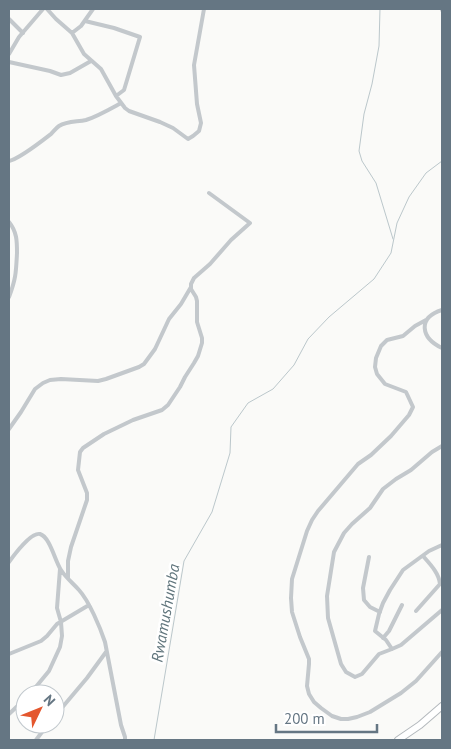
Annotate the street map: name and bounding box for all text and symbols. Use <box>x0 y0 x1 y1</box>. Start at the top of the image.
water label: Rwamushumba <box>147 562 184 664</box>
north arrow <box>15 684 65 734</box>
text: N <box>40 691 59 710</box>
scale bar <box>276 702 377 734</box>
text: 200 m <box>284 709 325 728</box>

